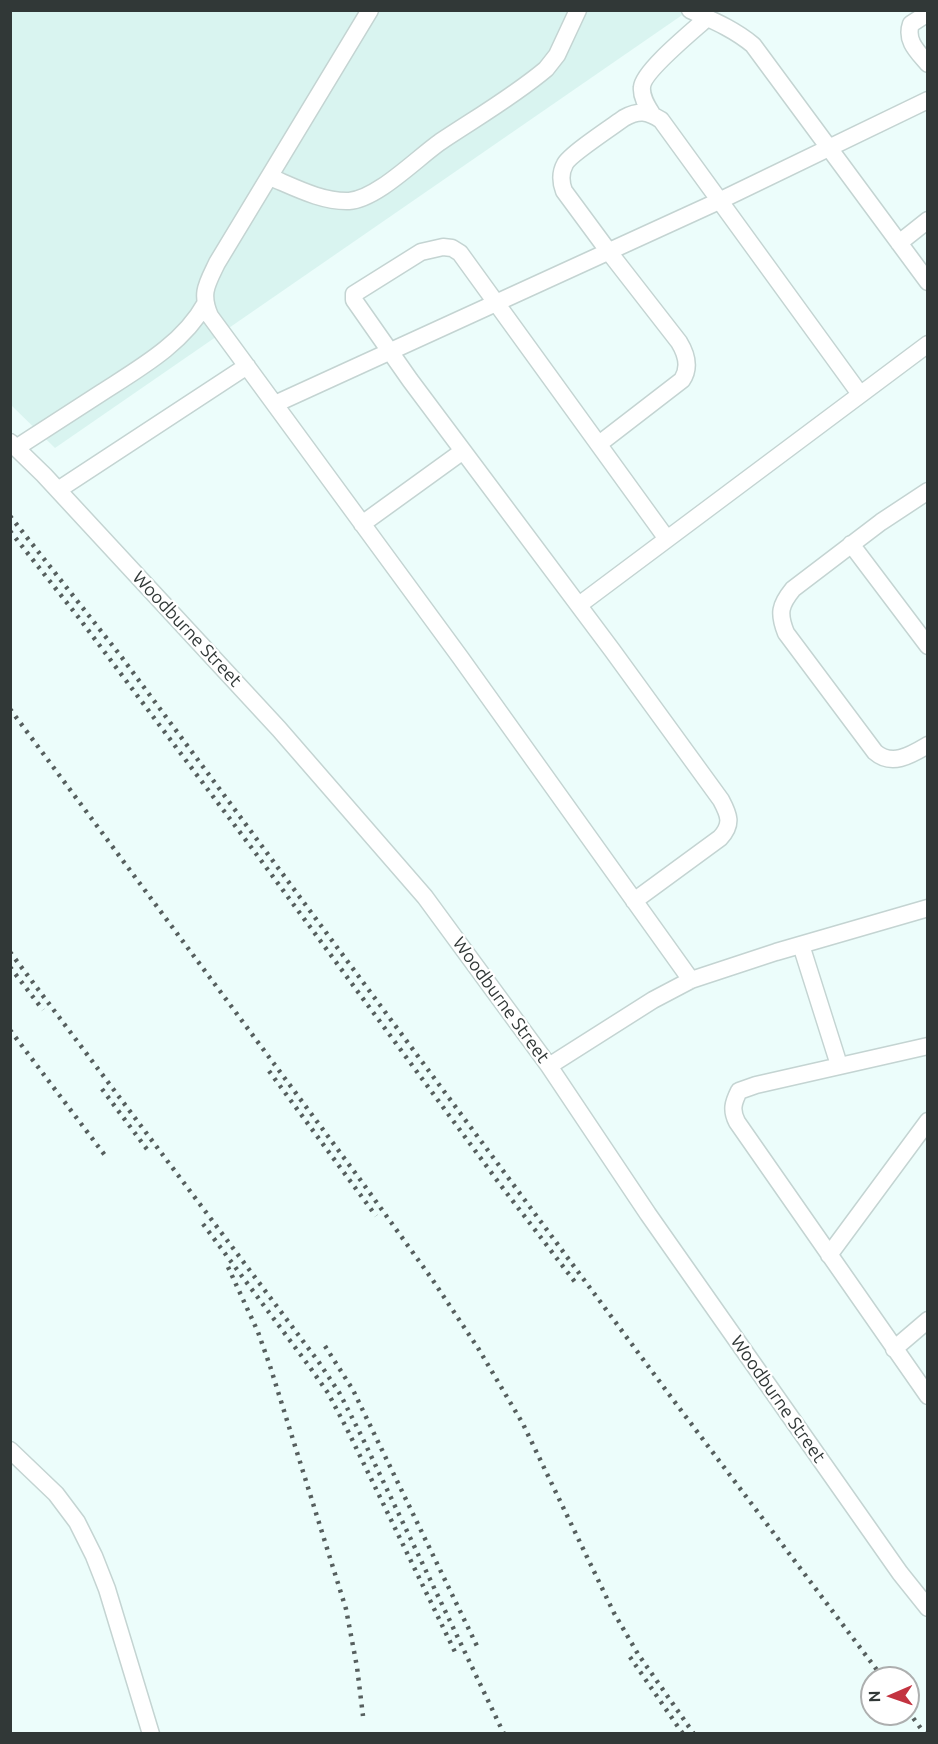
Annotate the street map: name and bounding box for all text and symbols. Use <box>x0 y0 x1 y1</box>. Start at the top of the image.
street label: Woodburne Street <box>128 567 246 691</box>
street label: Woodburne Street <box>448 933 554 1067</box>
street label: Woodburne Street <box>726 1331 830 1467</box>
north arrow <box>860 1666 920 1726</box>
text: N <box>865 1690 883 1703</box>

